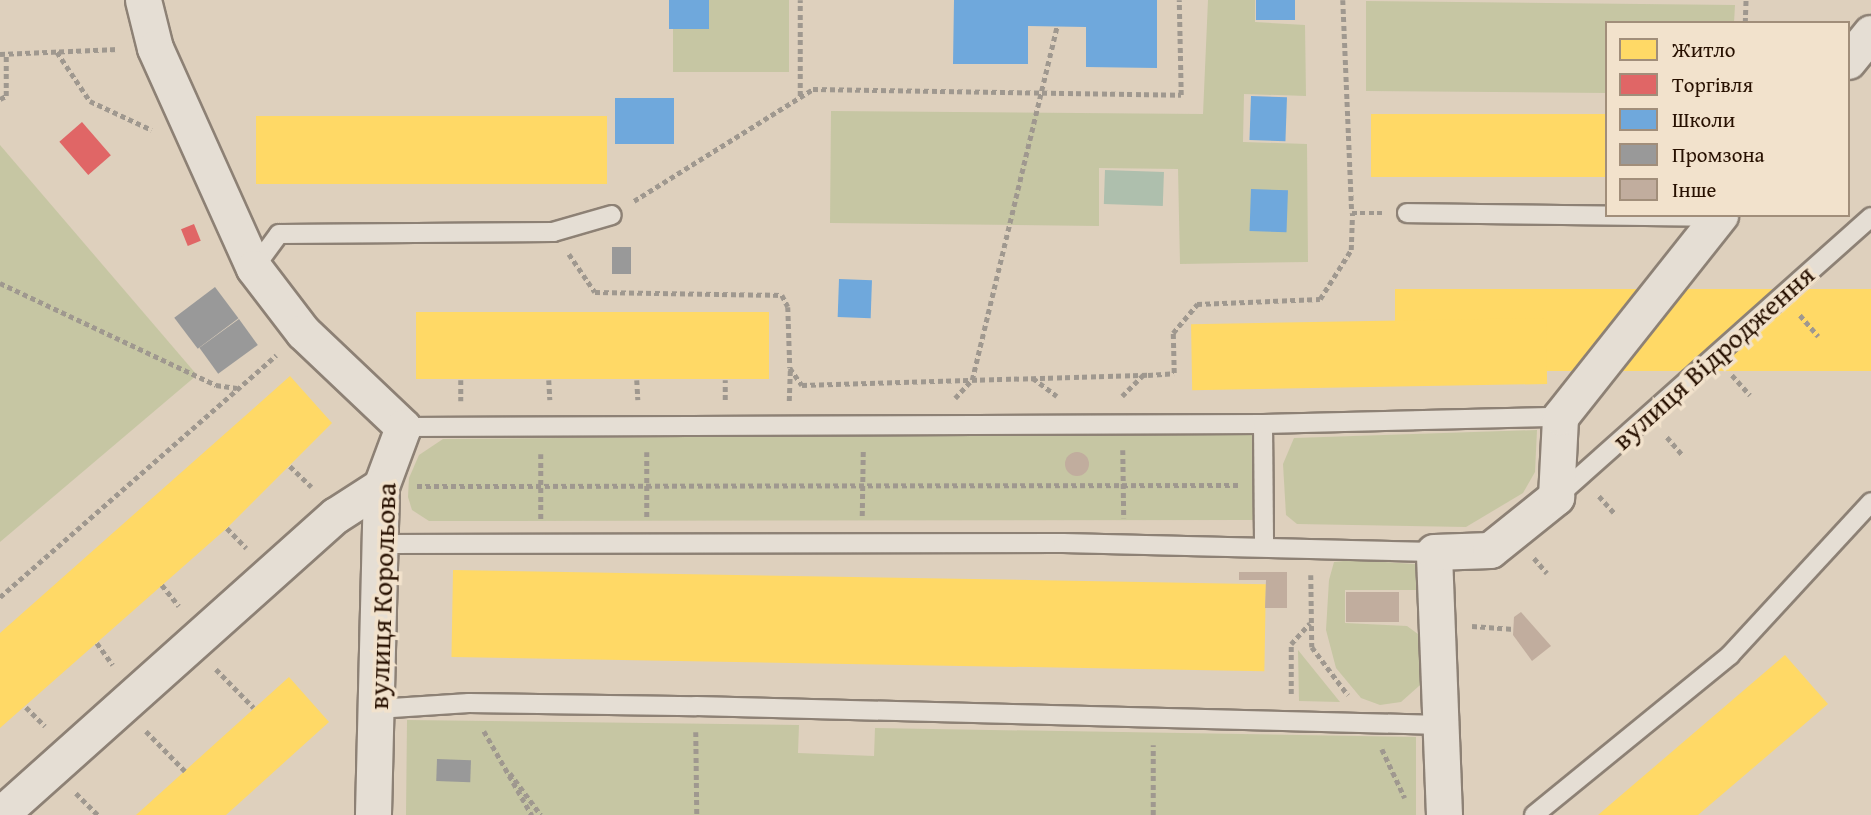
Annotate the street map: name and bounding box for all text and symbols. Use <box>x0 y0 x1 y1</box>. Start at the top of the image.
legend <box>1605 21 1850 217</box>
text: Житло <box>1672 34 1736 65</box>
text: Торгівля <box>1672 69 1753 100</box>
text: Школи <box>1672 104 1735 135</box>
text: Промзона <box>1672 139 1765 170</box>
text: Інше <box>1672 174 1716 205</box>
street label: вулиця Відродження <box>1605 257 1821 457</box>
street label: вулиця Корольова <box>361 482 403 710</box>

